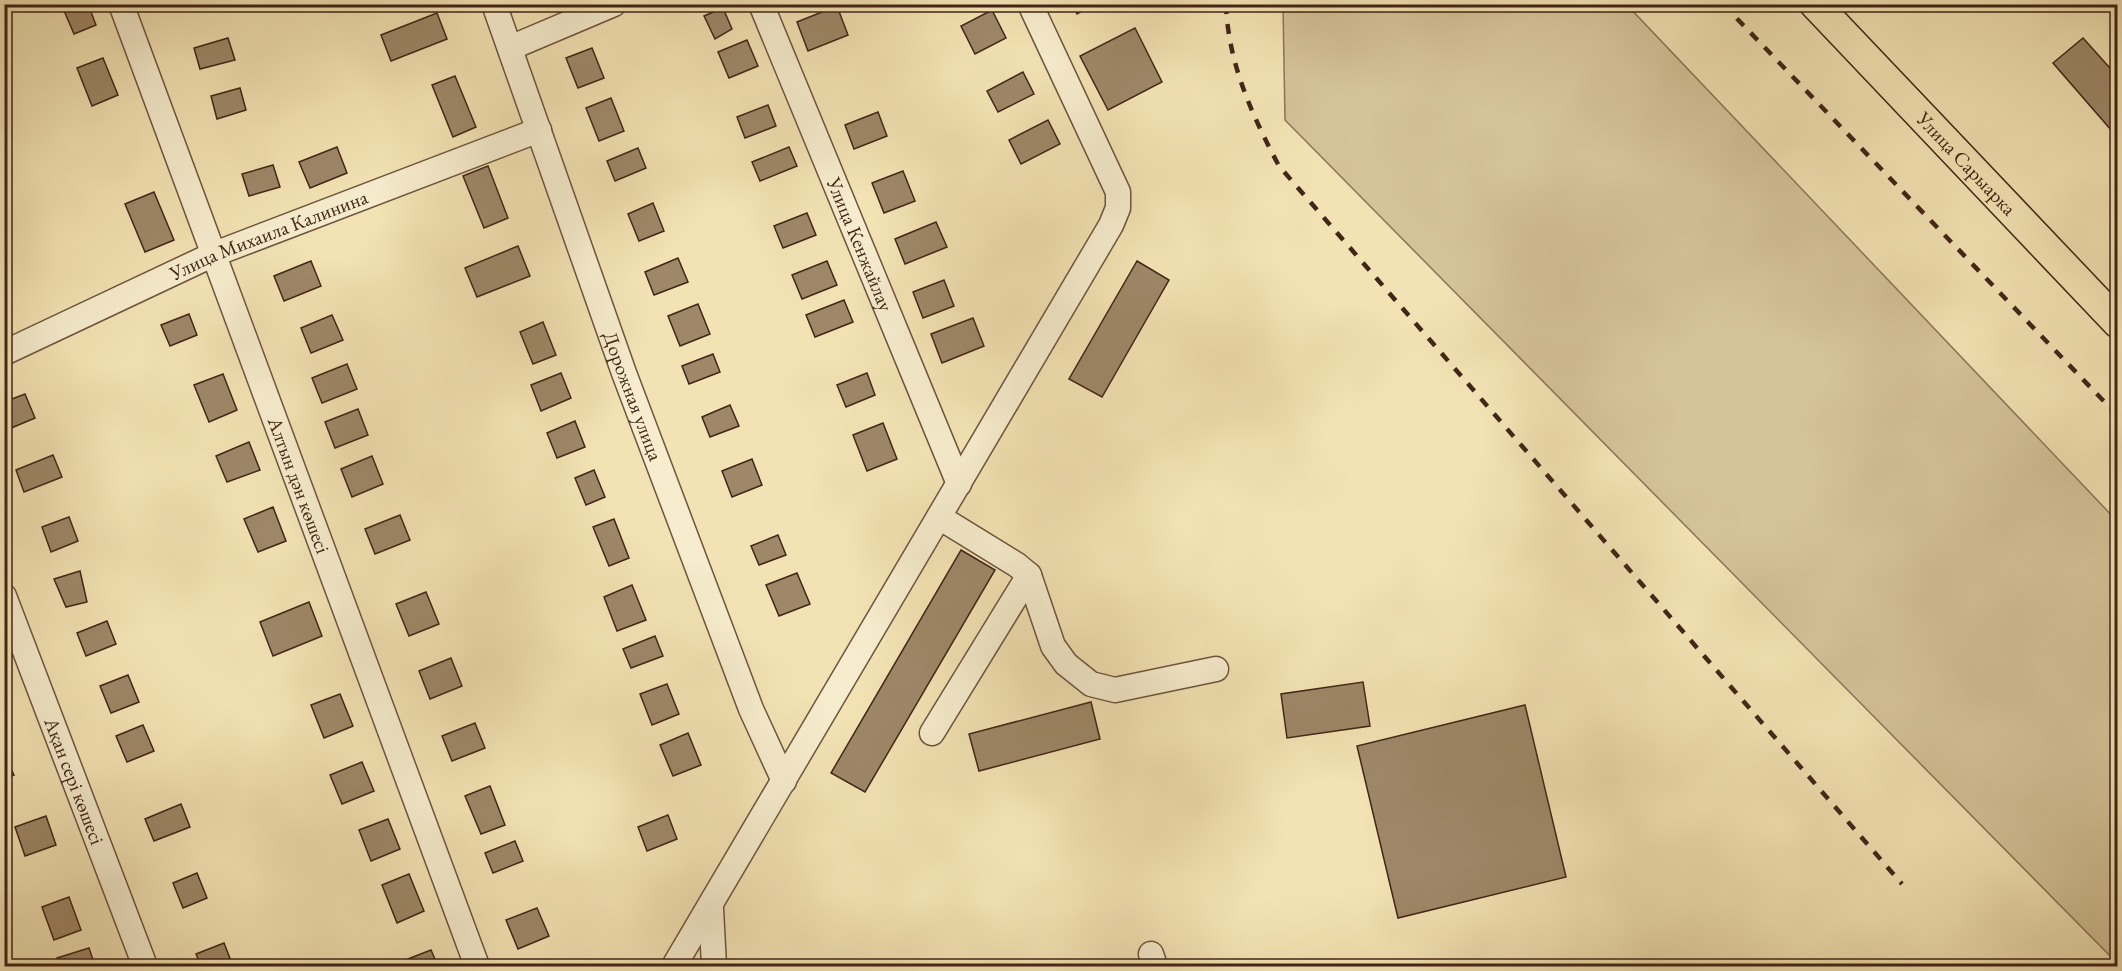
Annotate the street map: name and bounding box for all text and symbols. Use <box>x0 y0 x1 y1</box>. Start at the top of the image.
street label: Улица Сарыарка <box>1910 105 2022 221</box>
street label: Улица Кенжайлау <box>821 173 899 315</box>
street label: Улица Михаила Калинина <box>164 184 371 287</box>
street label: Дорожная улица <box>597 328 669 464</box>
street label: Алтын дән көшесі <box>262 412 336 557</box>
street label: Ақан сері көшесі <box>38 713 111 848</box>

